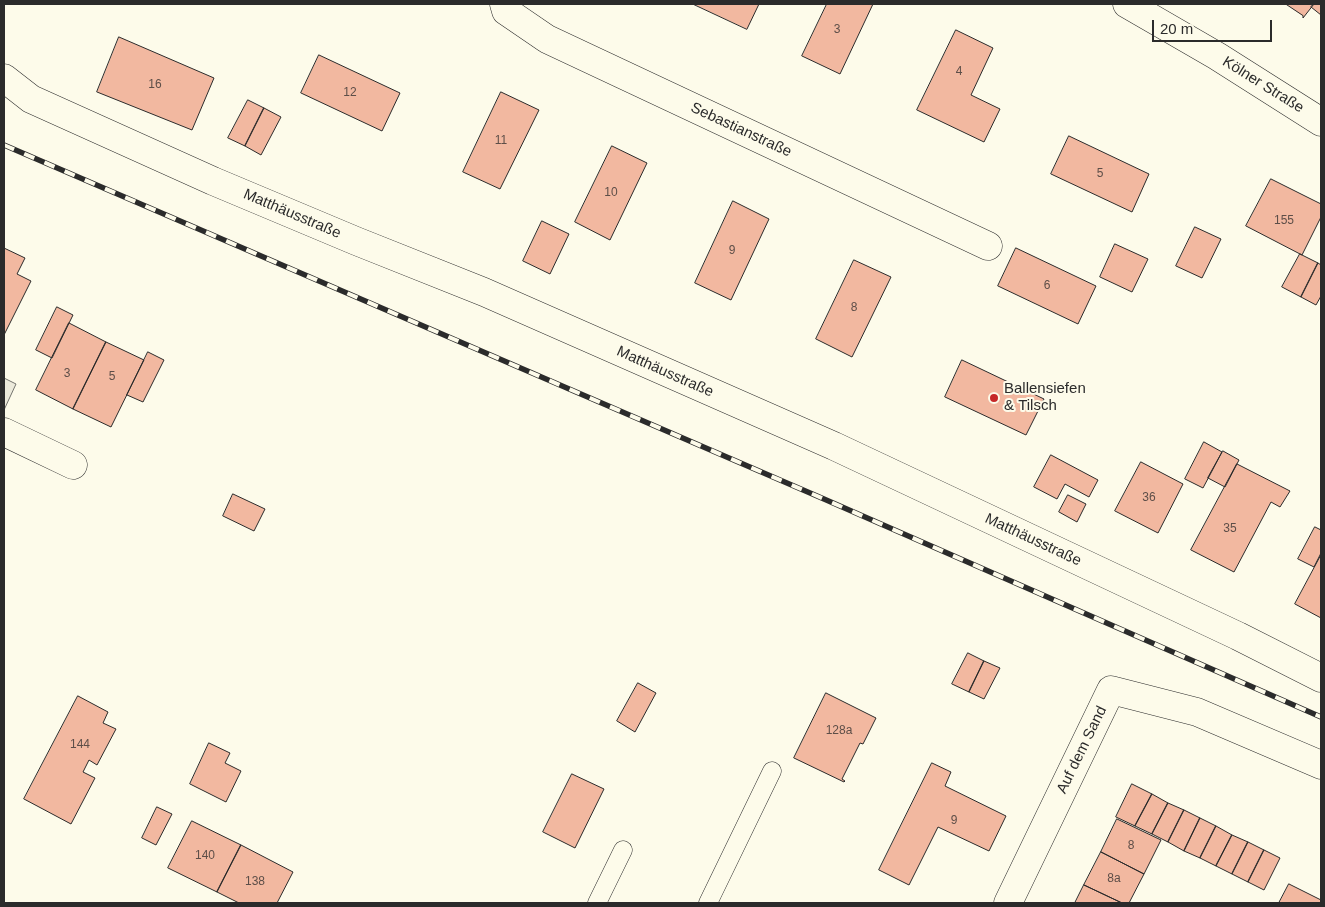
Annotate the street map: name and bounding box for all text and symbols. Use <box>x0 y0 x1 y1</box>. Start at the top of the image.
scale bar <box>1155 10 1275 42</box>
text: 20 m <box>1160 20 1193 37</box>
house number: 3 <box>834 23 840 37</box>
street label: Kölner Straße <box>1219 53 1307 117</box>
house number: 4 <box>956 65 962 79</box>
house number: 16 <box>148 78 162 92</box>
house number: 12 <box>343 86 357 100</box>
street label: Sebastianstraße <box>688 99 794 161</box>
house number: 11 <box>495 134 507 148</box>
house number: 5 <box>1097 167 1103 181</box>
street label: Matthäusstraße <box>241 185 343 243</box>
house number: 10 <box>604 186 618 200</box>
house number: 155 <box>1274 214 1294 228</box>
house number: 9 <box>729 244 735 258</box>
house number: 6 <box>1044 279 1050 293</box>
house number: 8 <box>851 301 857 315</box>
street label: Matthäusstraße <box>614 343 716 401</box>
house number: 3 <box>64 367 70 381</box>
house number: 5 <box>109 370 115 384</box>
place label: Ballensiefen & Tilsch <box>1004 380 1086 415</box>
marker: Ballensiefen & Tilsch <box>988 392 1000 404</box>
house number: 36 <box>1142 491 1156 505</box>
street label: Matthäusstraße <box>982 510 1084 570</box>
house number: 35 <box>1223 522 1237 536</box>
street label: Auf dem Sand <box>1053 703 1111 797</box>
house number: 128a <box>826 724 852 738</box>
house number: 144 <box>70 738 90 752</box>
house number: 9 <box>951 814 957 828</box>
house number: 8 <box>1128 839 1134 853</box>
house number: 140 <box>195 849 215 863</box>
house number: 8a <box>1107 872 1121 886</box>
house number: 138 <box>245 875 265 889</box>

